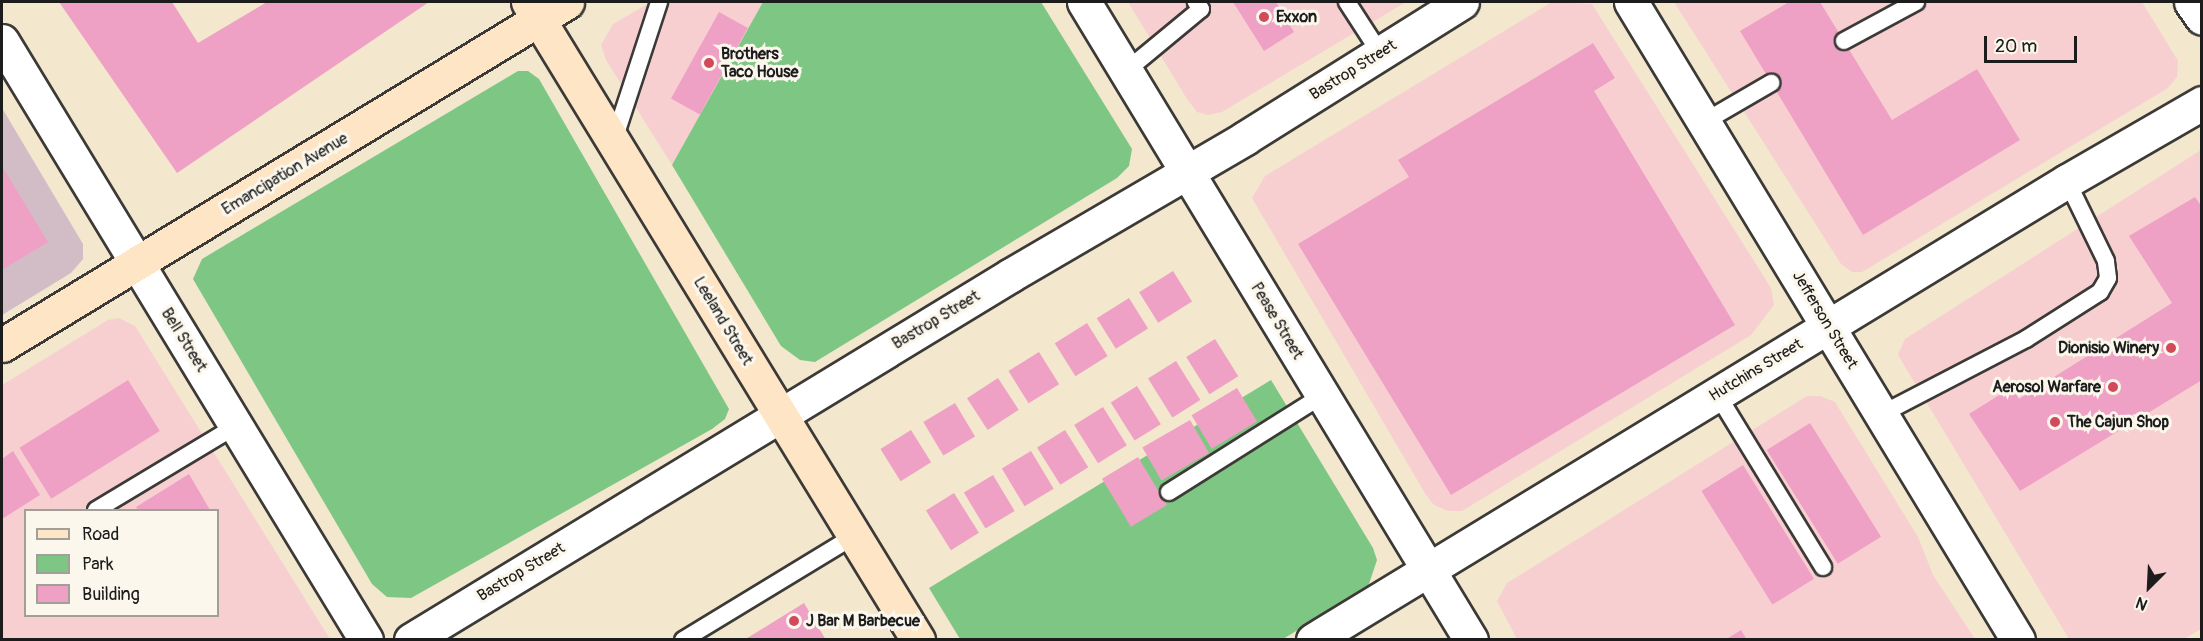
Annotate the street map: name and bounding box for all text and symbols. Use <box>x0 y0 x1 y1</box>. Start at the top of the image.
place label: Exxon <box>1276 7 1317 27</box>
marker: Exxon <box>1257 10 1271 24</box>
scale bar <box>1987 24 2080 62</box>
text: 20 m <box>1995 35 2037 58</box>
street label: Bastrop Street <box>1306 36 1400 104</box>
place label: Brothers Taco House <box>721 44 798 82</box>
marker: Brothers Taco House <box>702 56 716 70</box>
street label: Emancipation Avenue <box>219 129 351 219</box>
street label: Jefferson Street <box>1788 267 1862 373</box>
street label: Leeland Street <box>689 273 757 369</box>
street label: Pease Street <box>1247 279 1307 363</box>
street label: Bastrop Street <box>889 286 983 354</box>
street label: Bell Street <box>157 305 211 375</box>
street label: Hutchins Street <box>1706 335 1806 405</box>
place label: Dionisio Winery <box>2058 338 2159 358</box>
marker: Dionisio Winery <box>2164 341 2178 355</box>
place label: Aerosol Warfare <box>1992 377 2101 397</box>
marker: Aerosol Warfare <box>2106 380 2120 394</box>
place label: The Cajun Shop <box>2067 412 2169 432</box>
marker: The Cajun Shop <box>2048 415 2062 429</box>
legend <box>24 509 219 617</box>
text: Road <box>82 523 119 546</box>
street label: Bastrop Street <box>474 538 568 606</box>
text: Park <box>82 553 114 576</box>
north arrow <box>2119 557 2179 617</box>
text: Building <box>82 583 140 606</box>
text: N <box>2133 592 2151 615</box>
place label: J Bar M Barbecue <box>806 611 920 631</box>
marker: J Bar M Barbecue <box>787 614 801 628</box>

